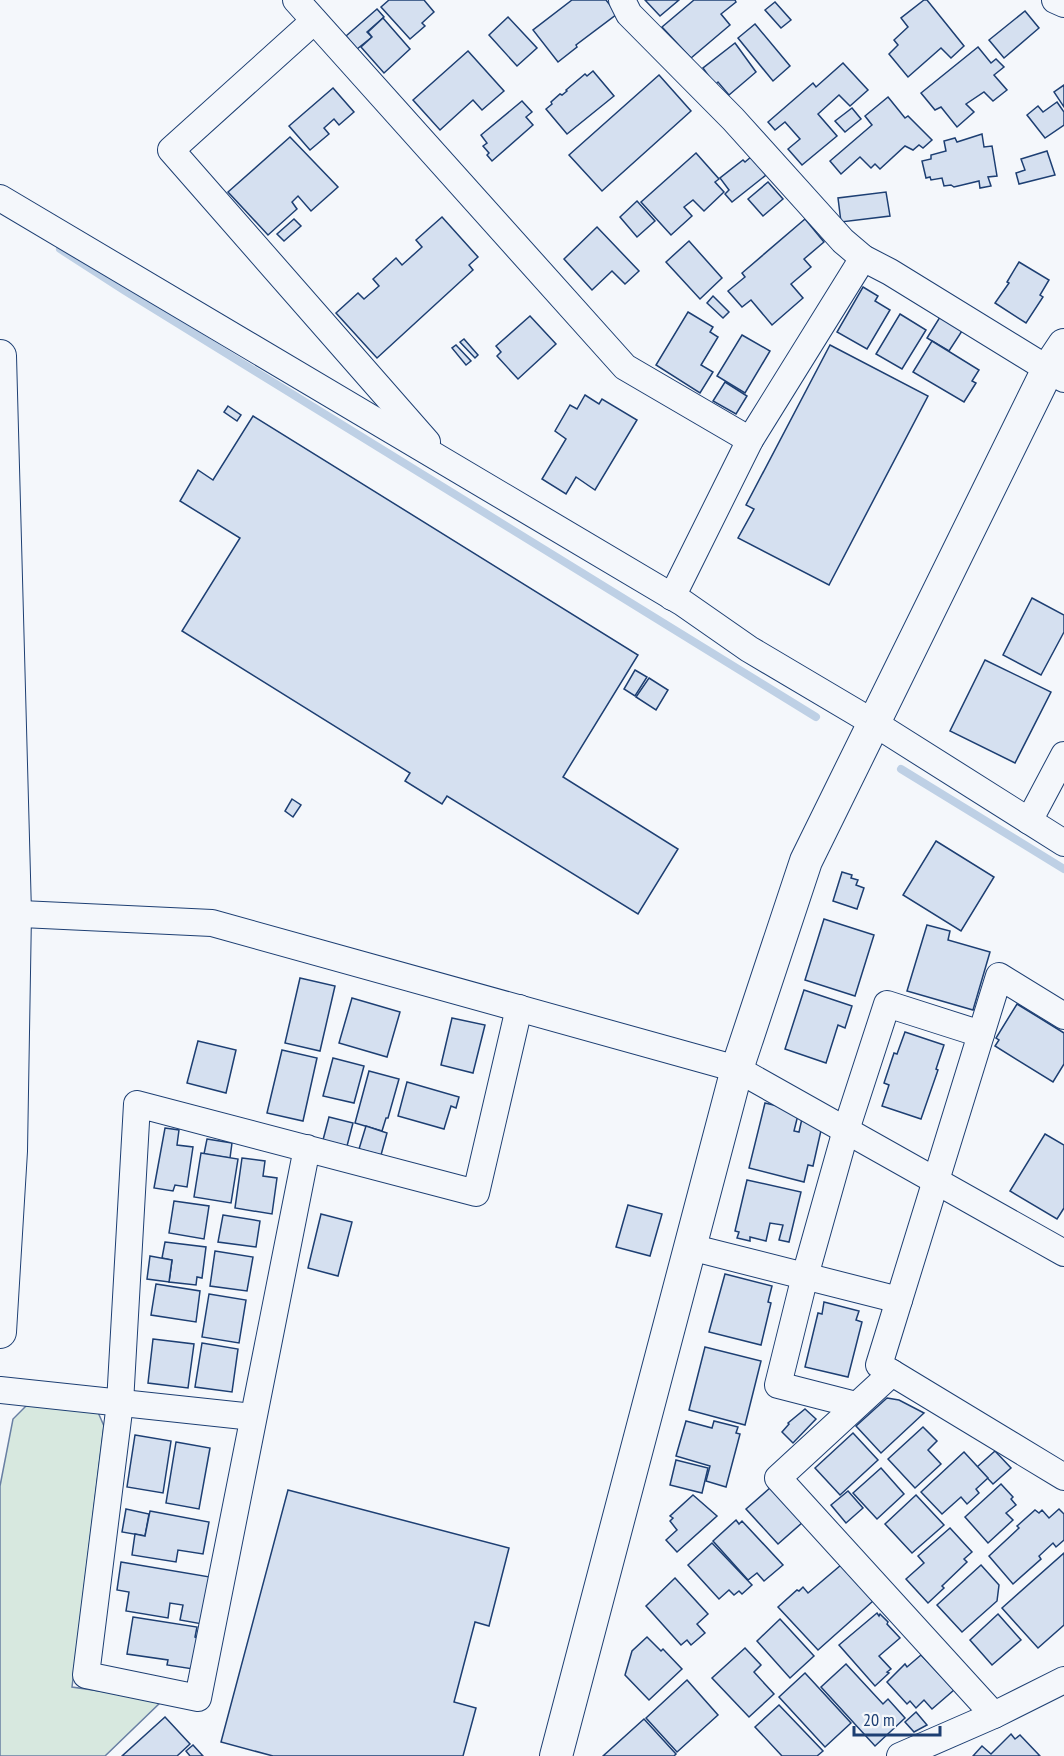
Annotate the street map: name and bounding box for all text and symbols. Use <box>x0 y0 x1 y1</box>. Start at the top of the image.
scale bar <box>854 1699 940 1737</box>
text: 20 m <box>863 1708 895 1731</box>

